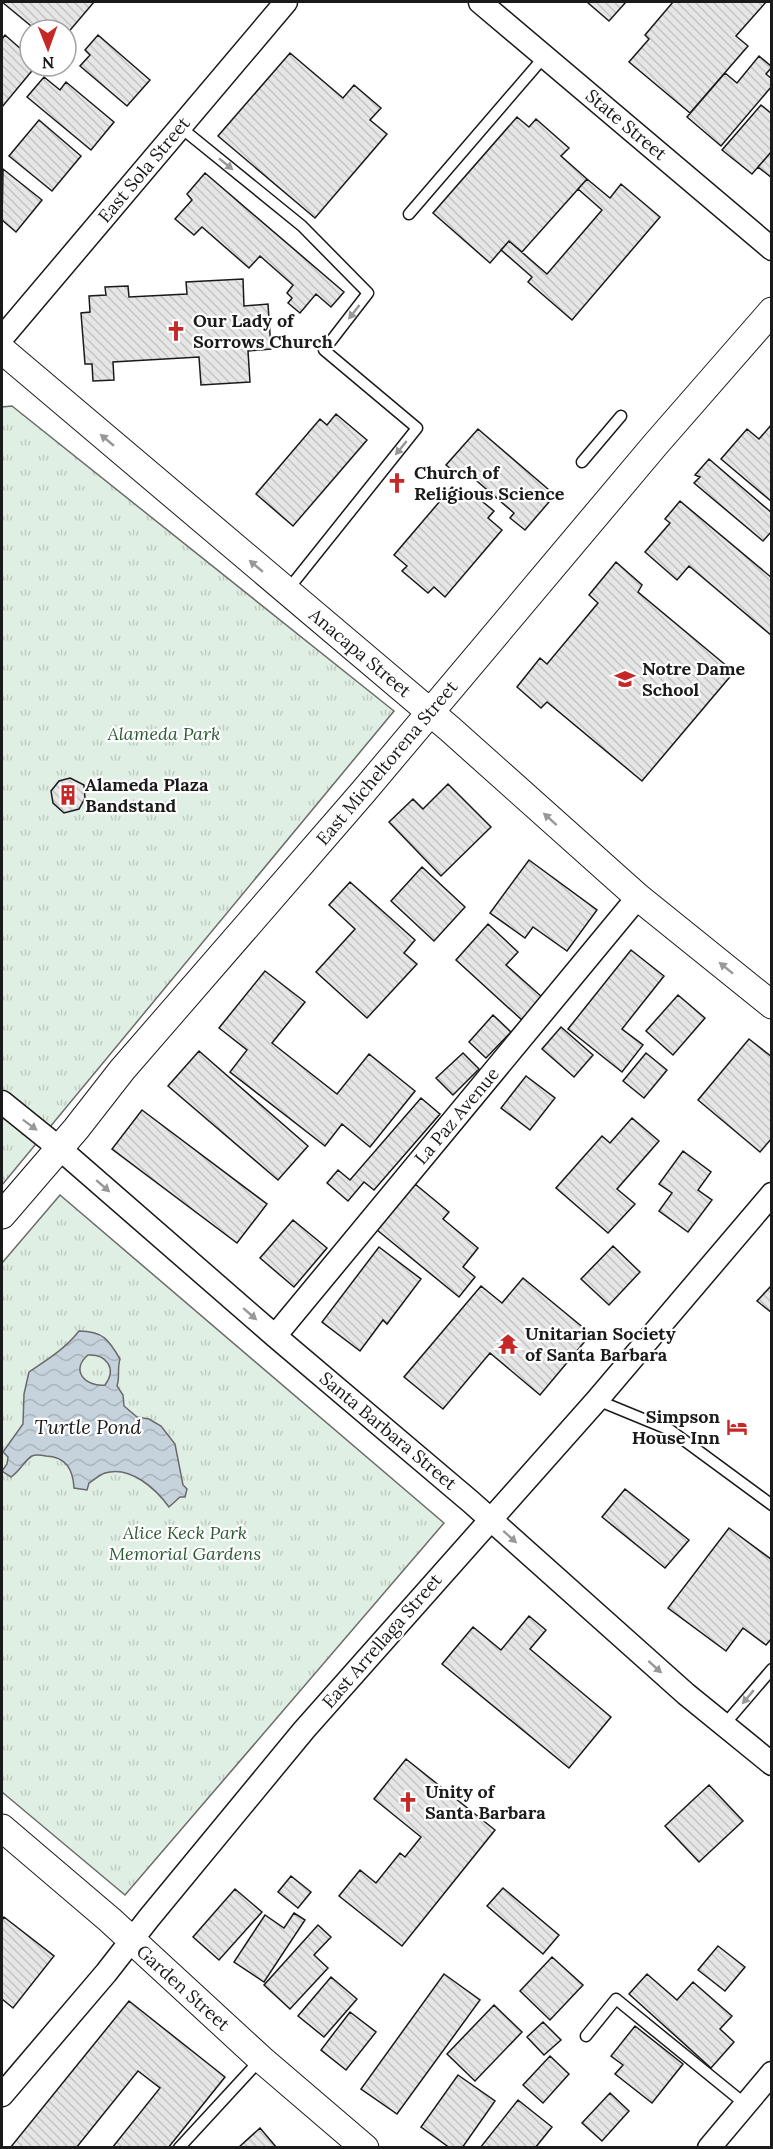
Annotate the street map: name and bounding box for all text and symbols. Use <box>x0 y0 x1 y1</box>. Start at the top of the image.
north arrow <box>18 18 78 78</box>
text: N <box>42 53 55 73</box>
street label: State Street <box>581 84 672 165</box>
street label: East Sola Street <box>93 112 195 227</box>
one-way arrow <box>218 157 234 170</box>
one-way arrow <box>348 304 360 319</box>
place label: Our Lady of Sorrows Church <box>193 309 333 353</box>
church icon: Our Lady of Sorrows Church <box>164 319 188 343</box>
one-way arrow <box>100 434 115 447</box>
one-way arrow <box>396 440 408 455</box>
place label: Church of Religious Science <box>414 461 565 505</box>
church icon: Church of Religious Science <box>385 471 409 495</box>
one-way arrow <box>249 560 264 573</box>
street label: Anacapa Street <box>304 603 416 702</box>
place label: Notre Dame School <box>642 657 746 701</box>
school or university icon: Notre Dame School <box>613 667 637 691</box>
street label: East Micheltorena Street <box>311 676 462 850</box>
park label: Alameda Park <box>107 722 220 745</box>
place label: Alameda Plaza Bandstand <box>85 773 209 817</box>
building icon: Alameda Plaza Bandstand <box>56 783 80 807</box>
one-way arrow <box>543 813 558 826</box>
one-way arrow <box>718 962 734 975</box>
street label: La Paz Avenue <box>409 1062 504 1169</box>
one-way arrow <box>23 1118 38 1130</box>
one-way arrow <box>95 1179 110 1192</box>
one-way arrow <box>242 1307 257 1320</box>
place label: Unitarian Society of Santa Barbara <box>525 1322 676 1366</box>
temple icon: Unitarian Society of Santa Barbara <box>496 1332 520 1356</box>
street label: Santa Barbara Street <box>315 1367 462 1495</box>
place label: Simpson House Inn <box>632 1405 721 1449</box>
water label: Turtle Pond <box>35 1414 142 1439</box>
hotel icon: Simpson House Inn <box>725 1415 749 1439</box>
park label: Alice Keck Park Memorial Gardens <box>109 1521 261 1565</box>
one-way arrow <box>502 1530 517 1543</box>
street label: East Arrellaga Street <box>317 1569 446 1713</box>
one-way arrow <box>648 1660 663 1674</box>
one-way arrow <box>741 1689 754 1705</box>
place label: Unity of Santa Barbara <box>425 1780 546 1824</box>
church icon: Unity of Santa Barbara <box>396 1790 420 1814</box>
street label: Garden Street <box>132 1940 235 2036</box>

